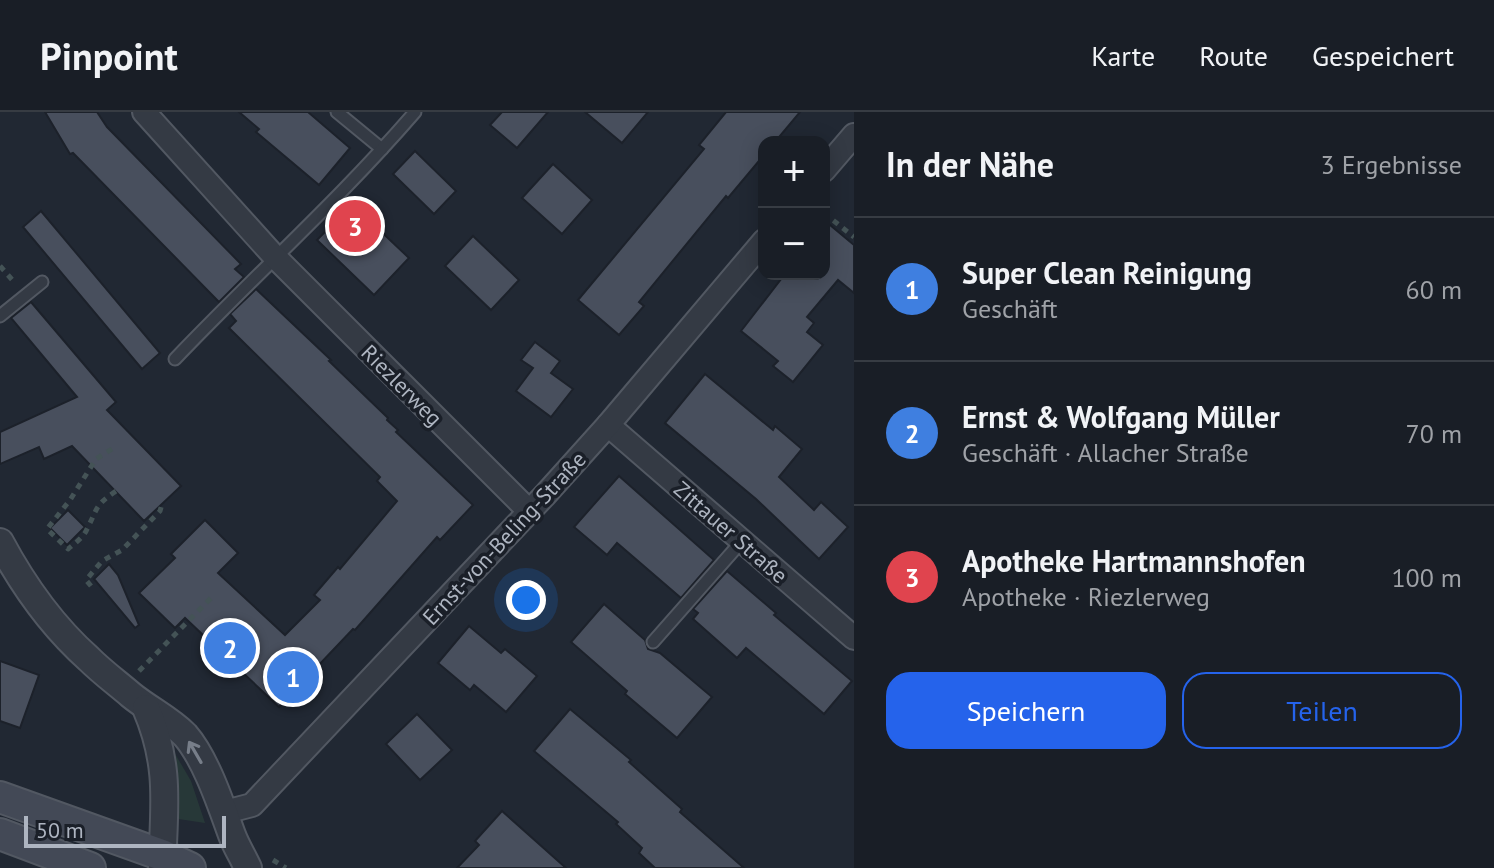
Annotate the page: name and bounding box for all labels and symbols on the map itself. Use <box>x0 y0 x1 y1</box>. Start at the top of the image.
pin: 3 <box>329 196 381 256</box>
street label: Riezlerweg <box>356 339 448 431</box>
street label: Ernst-von-Beling-Straße <box>416 445 592 631</box>
street label: Zittauer Straße <box>668 475 794 589</box>
your location <box>506 580 546 620</box>
pin: 2 <box>204 618 256 678</box>
pin: 1 <box>267 647 319 707</box>
one-way arrow <box>187 741 203 764</box>
scale bar <box>24 812 226 848</box>

